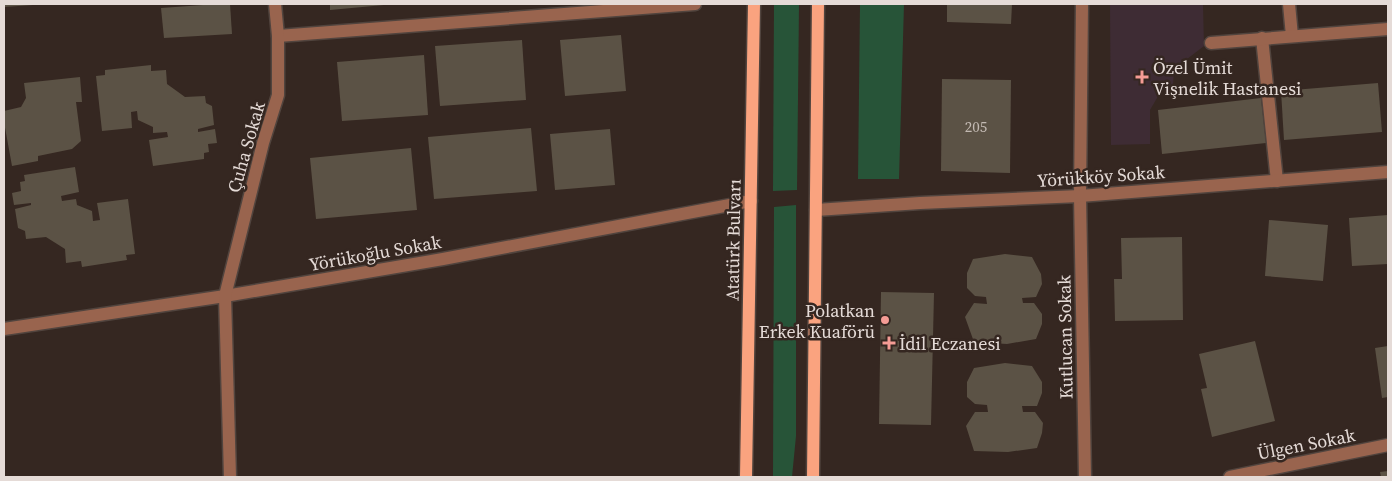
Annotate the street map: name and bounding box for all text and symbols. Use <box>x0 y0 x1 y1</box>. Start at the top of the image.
place label: Özel Ümit Vişnelik Hastanesi <box>1153 55 1301 101</box>
marker: Özel Ümit Vişnelik Hastanesi <box>1135 70 1149 84</box>
street label: Çuha Sokak <box>221 98 271 195</box>
house number: 205 <box>965 116 987 137</box>
street label: Yörükköy Sokak <box>1036 159 1166 193</box>
street label: Atatürk Bulvarı <box>719 179 747 301</box>
street label: Yörükoğlu Sokak <box>307 229 443 277</box>
street label: Kutlucan Sokak <box>1051 275 1079 399</box>
place label: Polatkan Erkek Kuaförü <box>759 298 875 344</box>
marker: Polatkan Erkek Kuaförü <box>879 314 891 326</box>
place label: İdil Eczanesi <box>899 331 1001 356</box>
marker: İdil Eczanesi <box>883 337 895 349</box>
street label: Ülgen Sokak <box>1255 422 1357 466</box>

